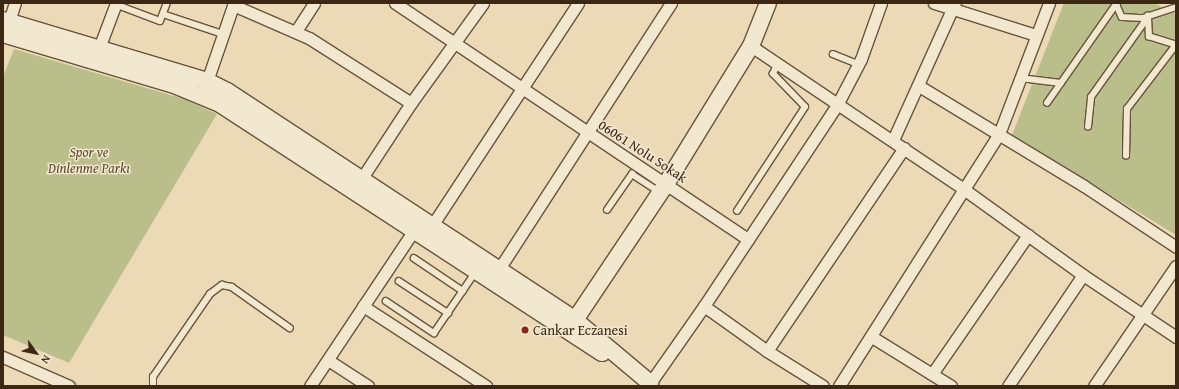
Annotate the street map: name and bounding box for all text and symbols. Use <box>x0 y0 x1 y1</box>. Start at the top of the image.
street label: 06061 Nolu Sokak <box>595 116 691 186</box>
park label: Spor ve Dinlenme Parkı <box>48 144 130 176</box>
place label: Cankar Eczanesi <box>533 322 628 338</box>
marker: Cankar Eczanesi <box>520 325 530 335</box>
north arrow <box>16 333 56 373</box>
text: N <box>37 352 55 367</box>

